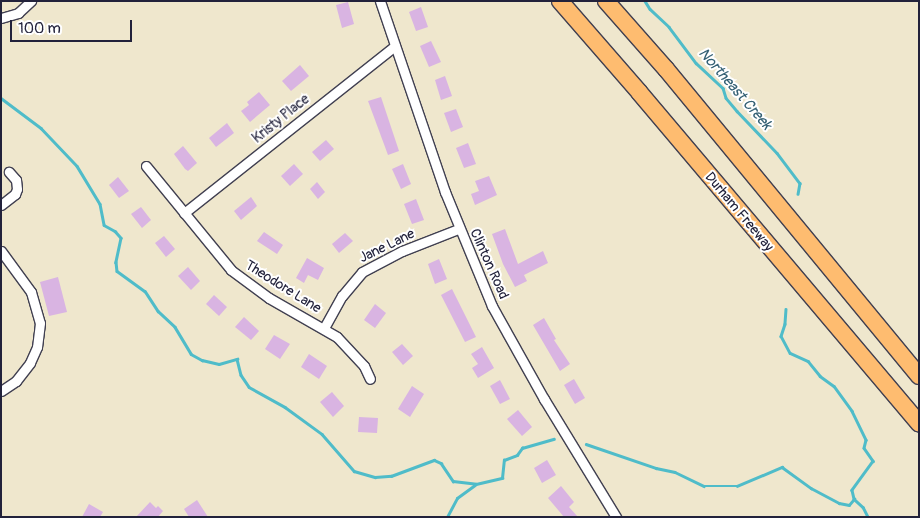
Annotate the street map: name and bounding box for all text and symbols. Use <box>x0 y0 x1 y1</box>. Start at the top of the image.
scale bar <box>12 10 135 42</box>
text: 100 m <box>18 19 61 38</box>
water label: Northeast Creek <box>695 44 775 134</box>
street label: Kristy Place <box>249 91 313 147</box>
street label: Durham Freeway <box>701 169 777 255</box>
street label: Jane Lane <box>357 225 417 267</box>
street label: Clinton Road <box>466 226 512 302</box>
street label: Theodore Lane <box>242 257 324 317</box>

